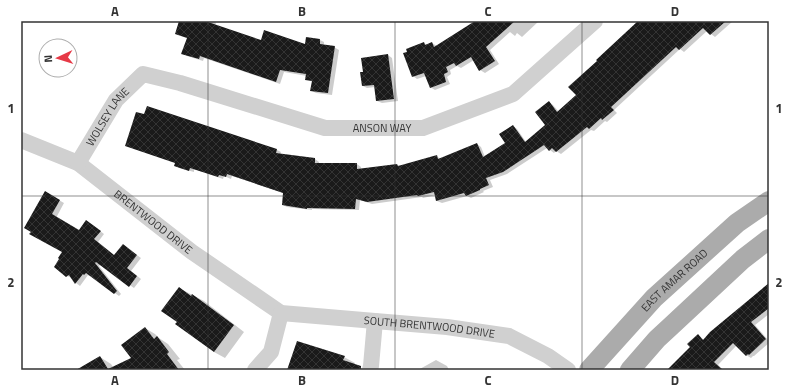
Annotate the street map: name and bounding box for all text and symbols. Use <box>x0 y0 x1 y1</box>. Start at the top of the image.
text: A <box>111 1 119 21</box>
text: B <box>298 1 306 21</box>
text: C <box>484 1 492 21</box>
text: D <box>671 1 679 21</box>
north arrow <box>38 38 78 78</box>
text: N <box>40 54 56 63</box>
street label: WOLSEY LANE <box>82 84 133 149</box>
text: 1 <box>7 98 15 118</box>
text: 1 <box>775 98 783 118</box>
street label: ANSON WAY <box>353 120 411 136</box>
street label: BRENTWOOD DRIVE <box>111 186 196 258</box>
street label: EAST AMAR ROAD <box>637 245 711 315</box>
text: 2 <box>7 272 15 292</box>
text: 2 <box>775 272 783 292</box>
street label: SOUTH BRENTWOOD DRIVE <box>363 312 496 342</box>
text: A <box>111 370 119 390</box>
text: B <box>298 370 306 390</box>
text: C <box>484 370 492 390</box>
text: D <box>671 370 679 390</box>

